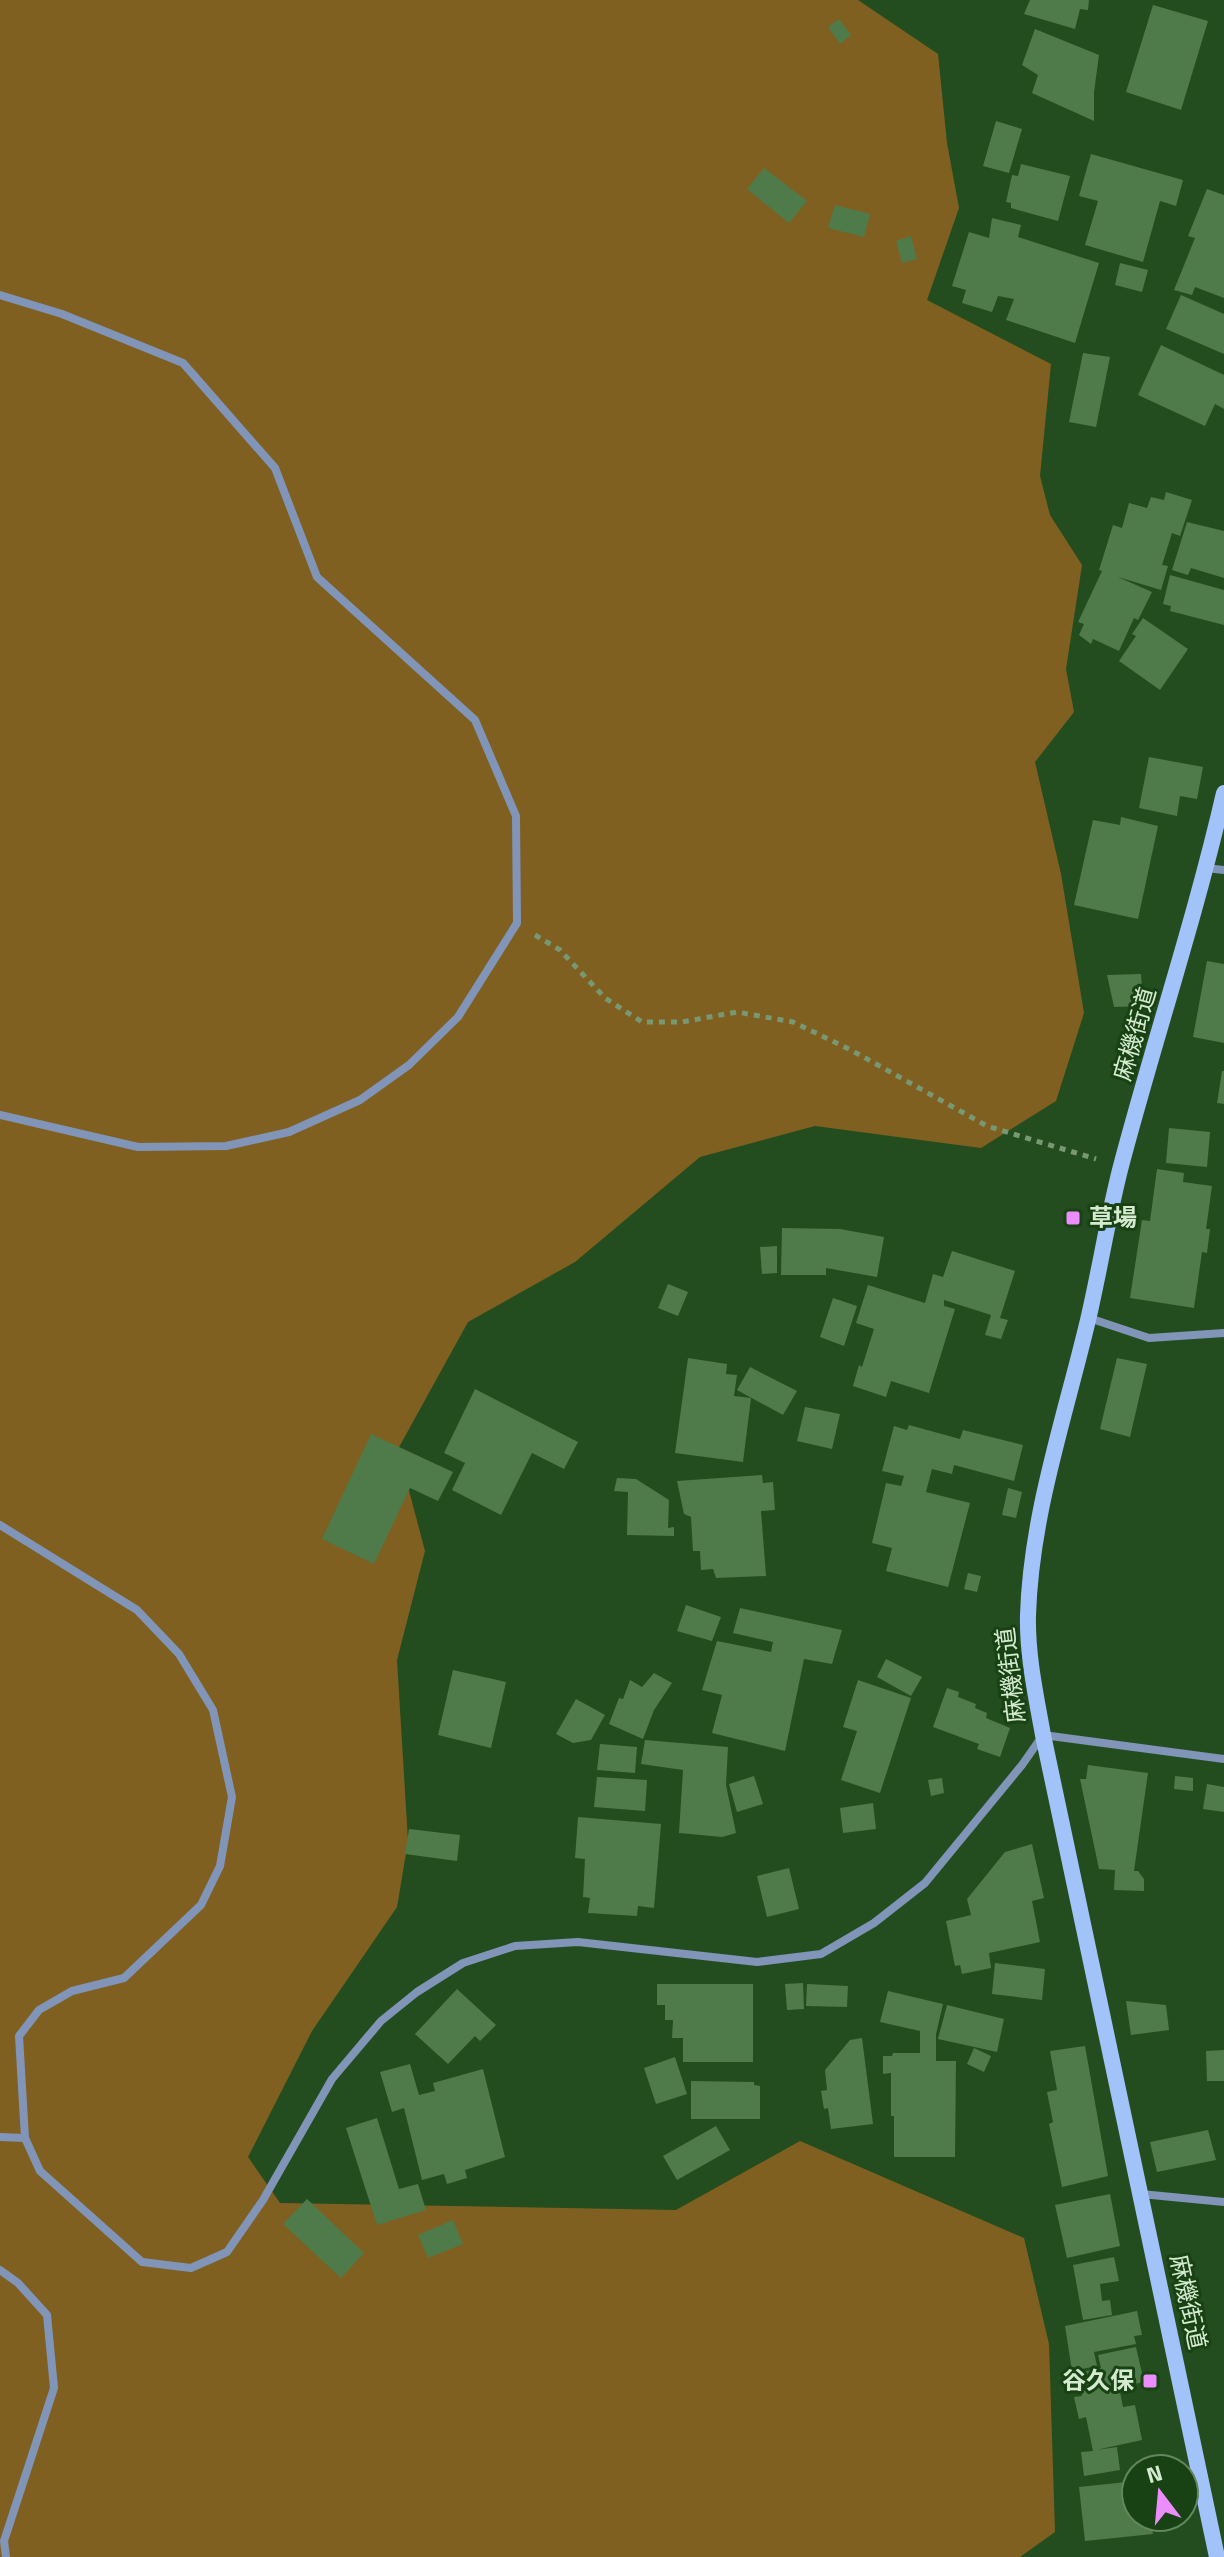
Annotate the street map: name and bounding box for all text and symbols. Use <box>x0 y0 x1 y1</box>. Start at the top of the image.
street label: 麻機街道 <box>1104 983 1165 1085</box>
place label: 草場 <box>1089 1199 1137 1235</box>
marker: 草場 <box>1064 1209 1082 1227</box>
street label: 麻機街道 <box>986 1625 1034 1725</box>
street label: 麻機街道 <box>1161 2251 1217 2352</box>
place label: 谷久保 <box>1062 2362 1134 2398</box>
marker: 谷久保 <box>1141 2372 1159 2390</box>
north arrow <box>1120 2453 1200 2533</box>
text: N <box>1142 2455 1167 2492</box>

